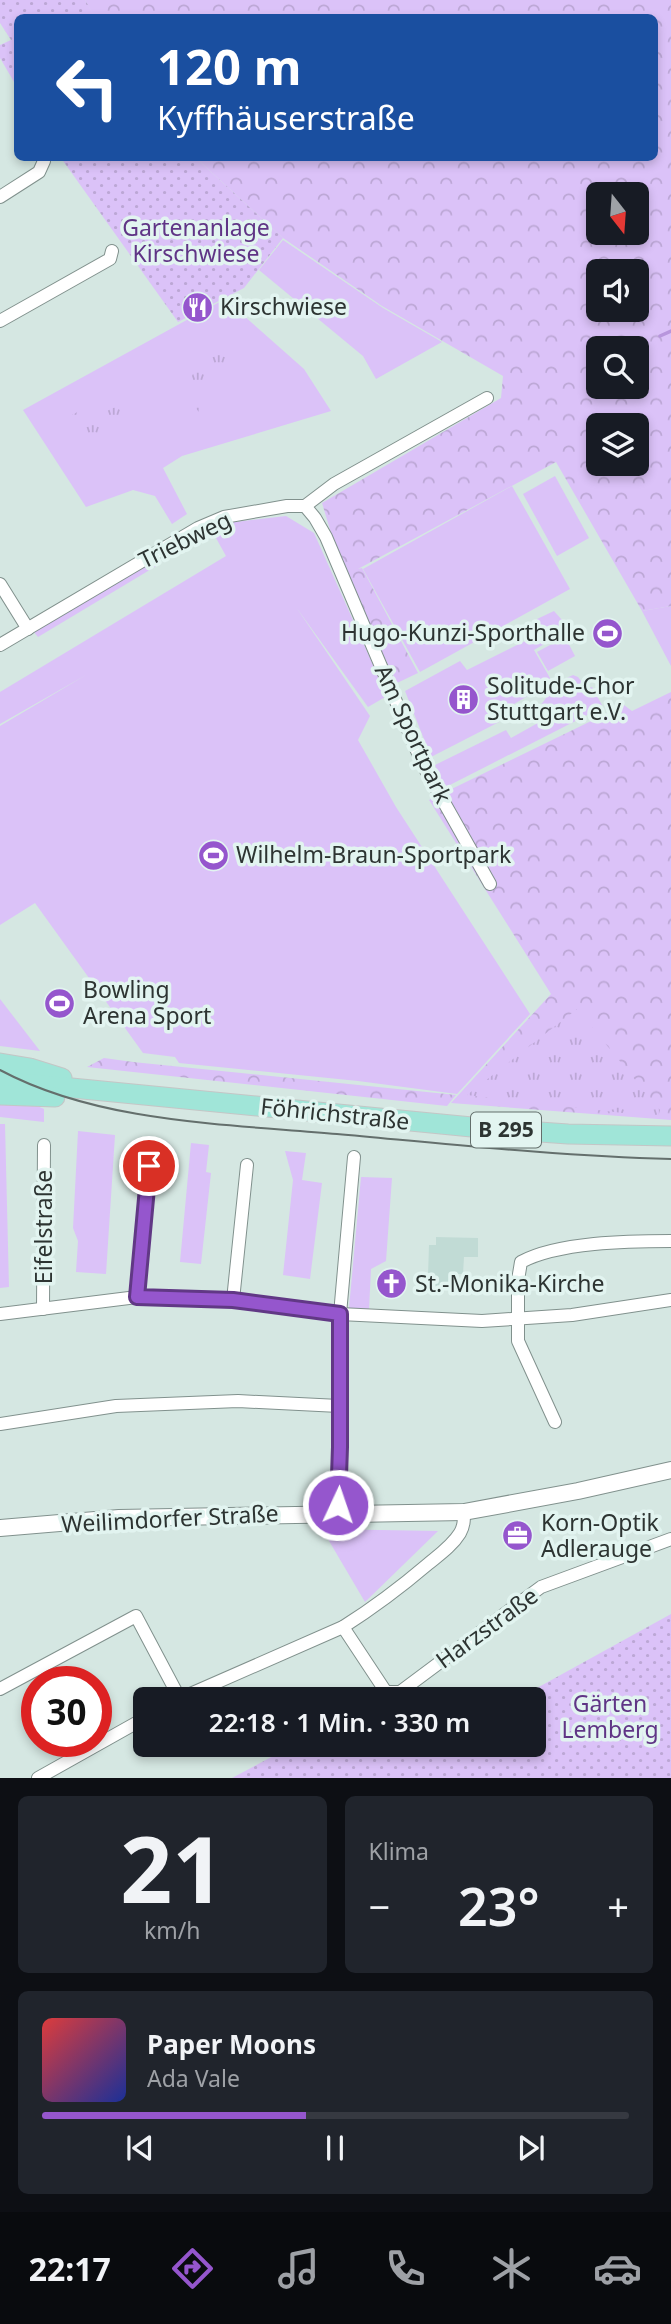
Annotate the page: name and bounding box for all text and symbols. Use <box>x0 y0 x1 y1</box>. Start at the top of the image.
text: 120 m <box>157 33 302 99</box>
icon: left <box>42 42 133 133</box>
text: Kyffhäuserstraße <box>157 96 415 139</box>
north arrow <box>586 182 649 245</box>
map controls <box>586 182 649 476</box>
park label: Gartenanlage Kirschwiese <box>122 211 270 269</box>
button: sound <box>586 259 649 322</box>
restaurant icon: Kirschwiese <box>180 290 214 324</box>
place label: Kirschwiese <box>220 290 347 322</box>
button: search <box>586 336 649 399</box>
button: layers <box>586 413 649 476</box>
street label: Triebweg <box>133 503 236 575</box>
place label: Hugo-Kunzi-Sporthalle <box>341 616 585 648</box>
sports icon: Hugo-Kunzi-Sporthalle <box>591 616 625 650</box>
street label: Am Sportpark <box>368 659 460 809</box>
place label: Solitude-Chor Stuttgart e.V. <box>487 669 635 727</box>
building icon: Solitude-Chor Stuttgart e.V. <box>447 682 481 716</box>
sports icon: Wilhelm-Braun-Sportpark <box>196 838 230 872</box>
place label: Wilhelm-Braun-Sportpark <box>236 838 512 870</box>
place label: Bowling Arena Sport <box>83 973 211 1031</box>
sports icon: Bowling Arena Sport <box>43 986 77 1020</box>
street label: Föhrichstraße <box>259 1089 411 1137</box>
road number: B 295 <box>471 1112 541 1148</box>
pin <box>119 1136 179 1196</box>
icon: arrive <box>130 1147 168 1185</box>
street label: Eifelstraße <box>27 1170 59 1284</box>
church icon: St.-Monika-Kirche <box>375 1267 409 1301</box>
place label: St.-Monika-Kirche <box>415 1267 604 1299</box>
position arrow <box>301 1468 375 1542</box>
street label: Weilimdorfer Straße <box>61 1496 279 1540</box>
place label: Korn-Optik Adlerauge <box>541 1506 660 1564</box>
office icon: Korn-Optik Adlerauge <box>501 1519 535 1553</box>
street label: Harzstraße <box>429 1579 544 1675</box>
speed limit sign: 30 <box>21 1666 112 1757</box>
park label: Gärten Lemberg <box>561 1687 659 1745</box>
text: 22:18 · 1 Min. · 330 m <box>209 1704 470 1740</box>
text: 21 <box>120 1806 224 1930</box>
text: Klima <box>369 1835 429 1867</box>
text: 23° <box>458 1870 540 1941</box>
text: − <box>369 1880 390 1932</box>
text: + <box>607 1880 629 1932</box>
text: km/h <box>144 1914 201 1946</box>
text: Paper Moons <box>147 2026 316 2062</box>
text: Ada Vale <box>147 2062 240 2094</box>
icon: previous <box>121 2129 159 2167</box>
icon: pause <box>316 2129 354 2167</box>
icon: next <box>512 2129 550 2167</box>
icon: directions <box>168 2244 217 2293</box>
icon: music <box>274 2244 323 2293</box>
icon: phone <box>381 2244 430 2293</box>
icon: climate <box>487 2244 536 2293</box>
icon: car <box>593 2244 642 2293</box>
text: 22:17 <box>29 2247 111 2290</box>

